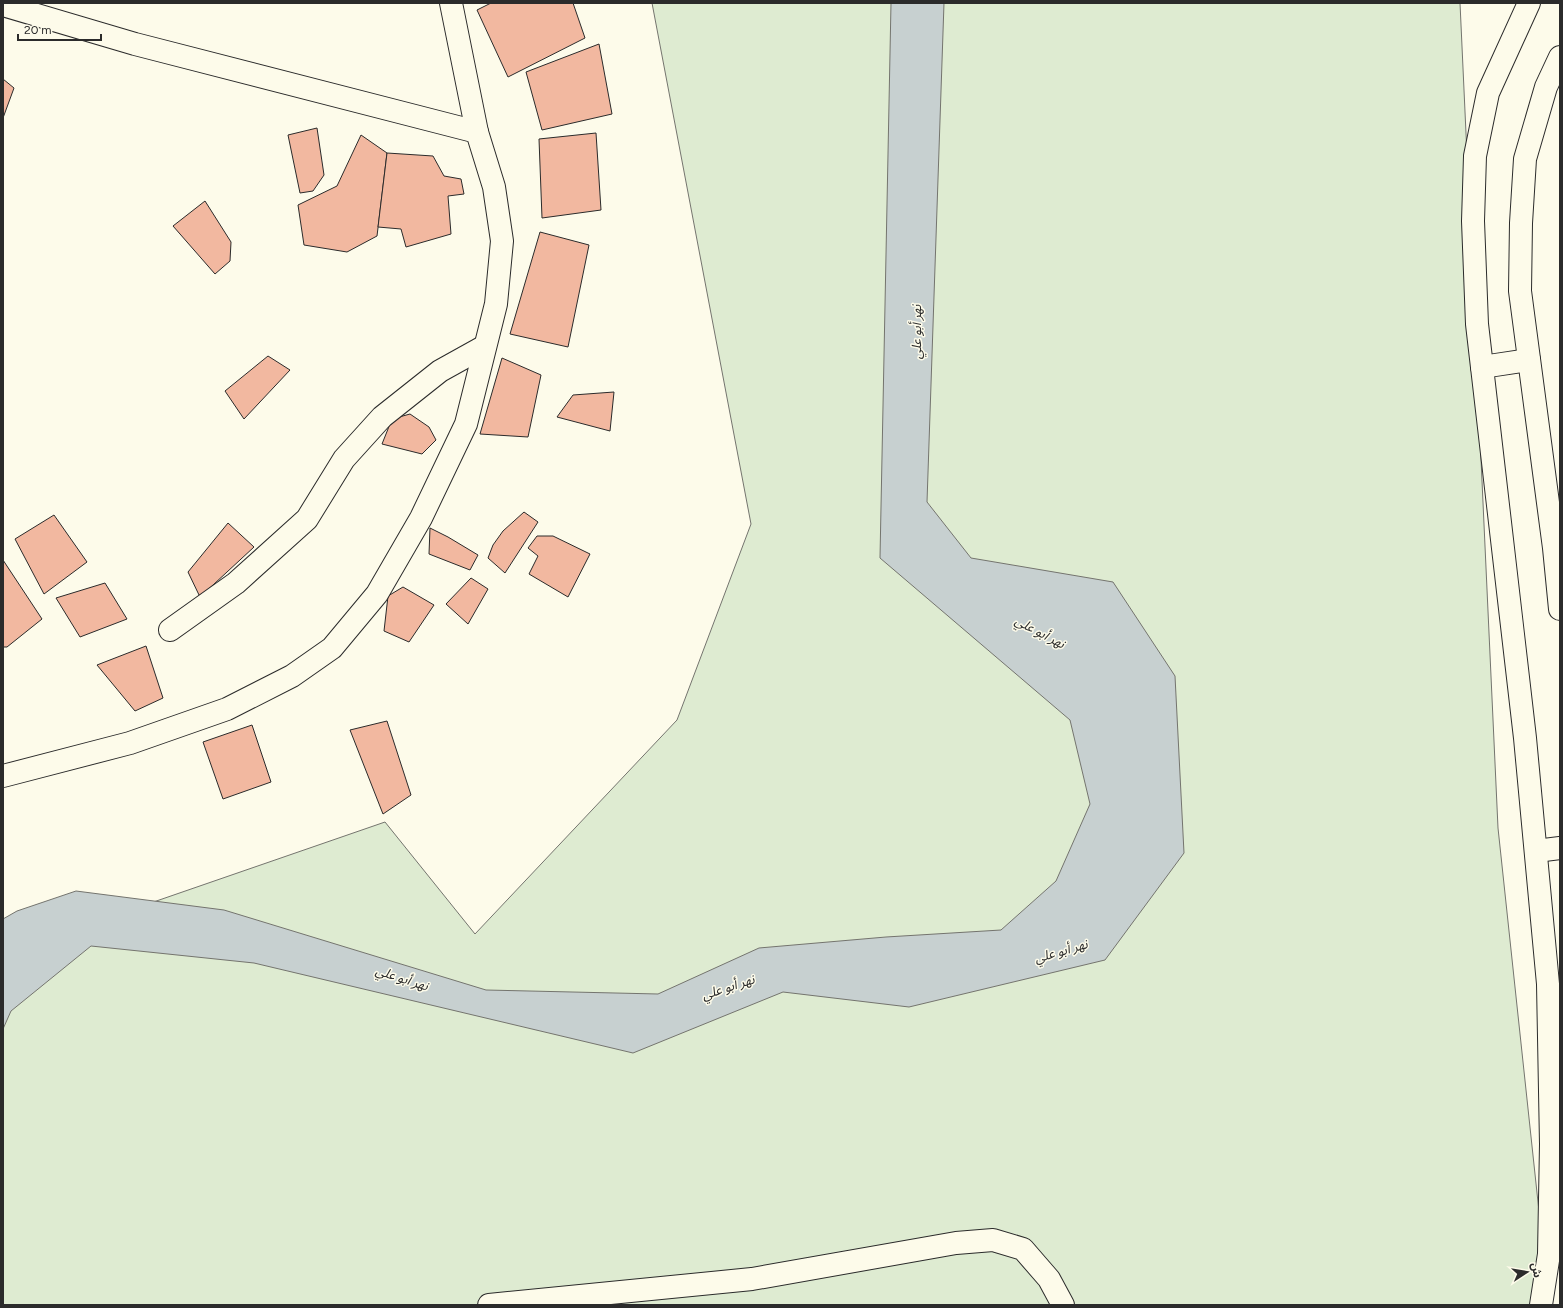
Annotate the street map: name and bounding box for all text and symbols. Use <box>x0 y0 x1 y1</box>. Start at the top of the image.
scale bar <box>18 16 101 42</box>
text: 20 m <box>24 23 52 37</box>
water label: نهر أبو علي <box>908 304 927 359</box>
water label: نهر أبو علي <box>1011 612 1069 655</box>
water label: نهر أبو علي <box>1033 935 1091 969</box>
water label: نهر أبو علي <box>373 962 431 997</box>
water label: نهر أبو علي <box>700 970 758 1005</box>
north arrow <box>1507 1252 1547 1292</box>
text: ش <box>1528 1261 1544 1279</box>

